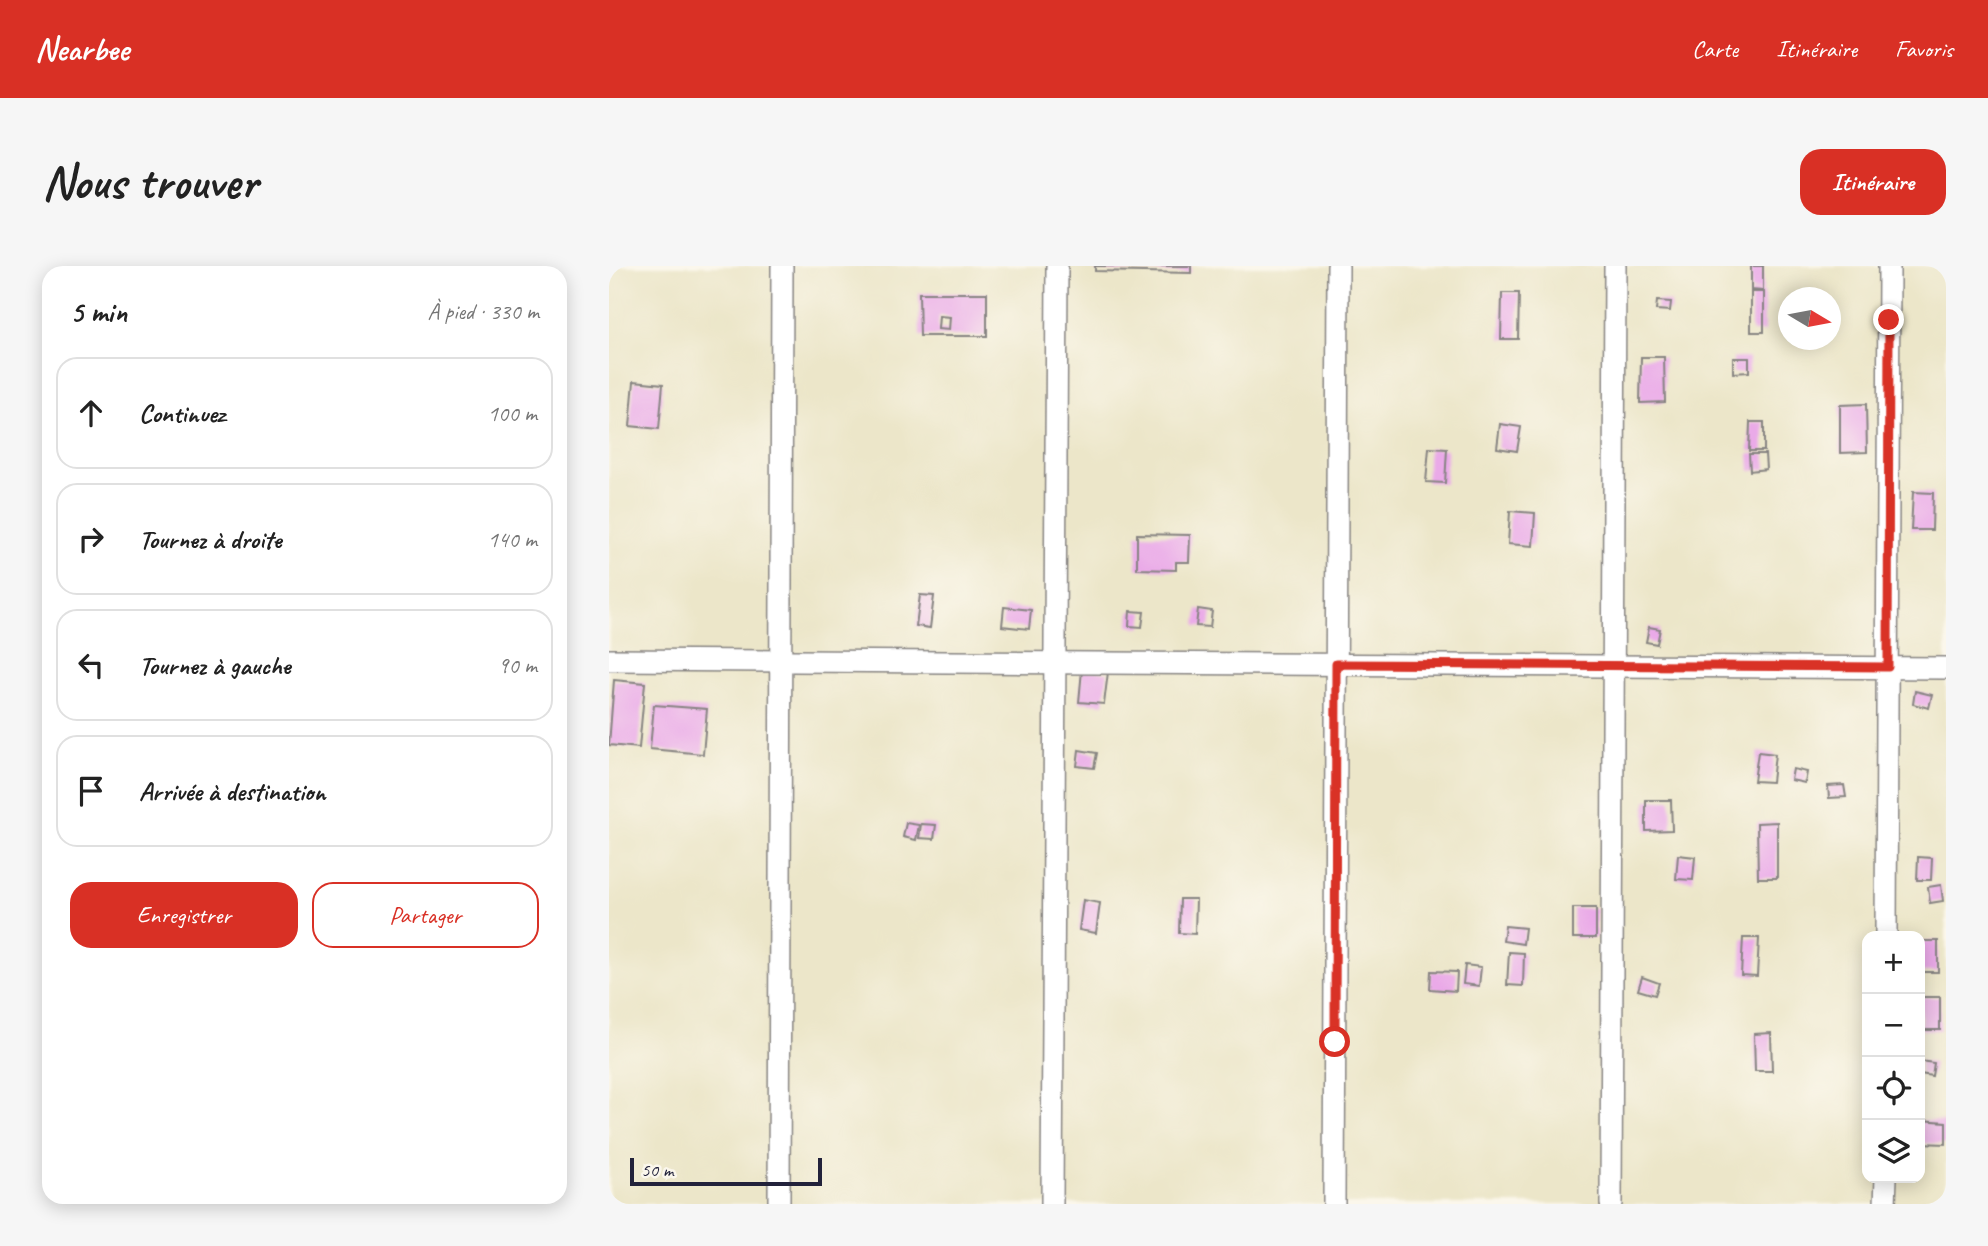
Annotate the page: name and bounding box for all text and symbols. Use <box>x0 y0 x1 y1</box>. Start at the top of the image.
text: Nearbee <box>35 28 129 70</box>
text: Carte <box>1692 34 1738 64</box>
text: Itinéraire <box>1776 34 1857 64</box>
text: Favoris <box>1895 34 1953 64</box>
button: Itinéraire <box>1800 149 1946 215</box>
text: Nous trouver <box>42 151 257 213</box>
north arrow <box>1778 287 1841 350</box>
text: 5 min <box>70 293 127 331</box>
text: À pied · 330 m <box>427 297 539 326</box>
route end <box>1873 304 1904 335</box>
icon: ahead <box>72 394 110 432</box>
text: Continuez <box>139 397 225 430</box>
text: 100 m <box>488 399 537 428</box>
icon: right <box>72 520 110 558</box>
text: Tournez à droite <box>139 523 281 556</box>
text: 140 m <box>488 525 537 554</box>
icon: left <box>72 646 110 684</box>
text: Tournez à gauche <box>139 649 290 682</box>
text: 90 m <box>498 651 537 680</box>
icon: arrive <box>72 772 110 810</box>
text: Arrivée à destination <box>139 775 325 808</box>
button: Enregistrer <box>70 882 298 948</box>
button: Partager <box>312 882 539 948</box>
map controls <box>1862 931 1925 1183</box>
button: + <box>1862 931 1925 994</box>
button: − <box>1862 994 1925 1057</box>
route start <box>1319 1026 1350 1057</box>
button: locate <box>1862 1057 1925 1120</box>
button: layers <box>1862 1120 1925 1183</box>
scale bar <box>630 1155 823 1187</box>
text: 50 m <box>641 1158 673 1182</box>

